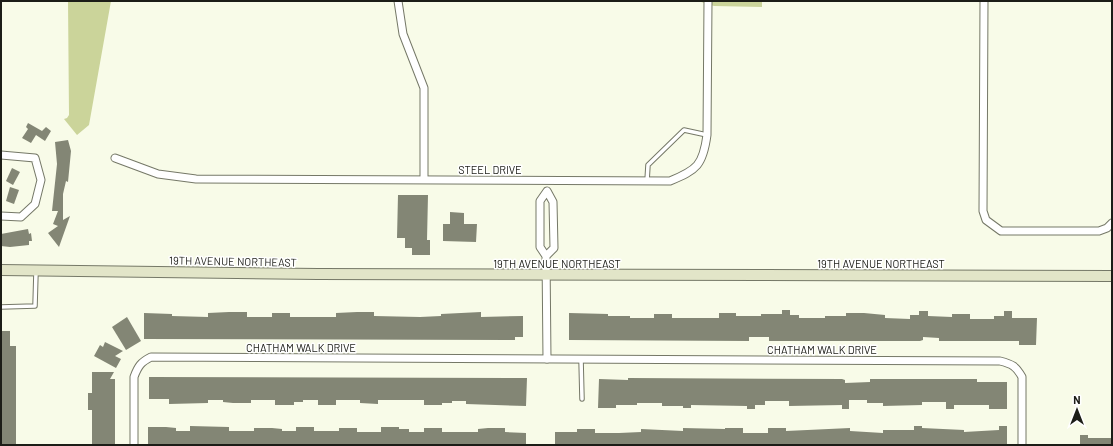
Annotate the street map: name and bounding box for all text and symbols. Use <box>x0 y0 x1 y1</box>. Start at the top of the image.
street label: STEEL DRIVE <box>458 163 522 176</box>
street label: 19TH AVENUE NORTHEAST <box>169 253 297 269</box>
street label: 19TH AVENUE NORTHEAST <box>493 257 621 270</box>
street label: 19TH AVENUE NORTHEAST <box>817 257 945 270</box>
street label: CHATHAM WALK DRIVE <box>246 341 356 354</box>
street label: CHATHAM WALK DRIVE <box>767 343 877 356</box>
north arrow <box>1057 390 1097 430</box>
text: N <box>1073 393 1081 406</box>

